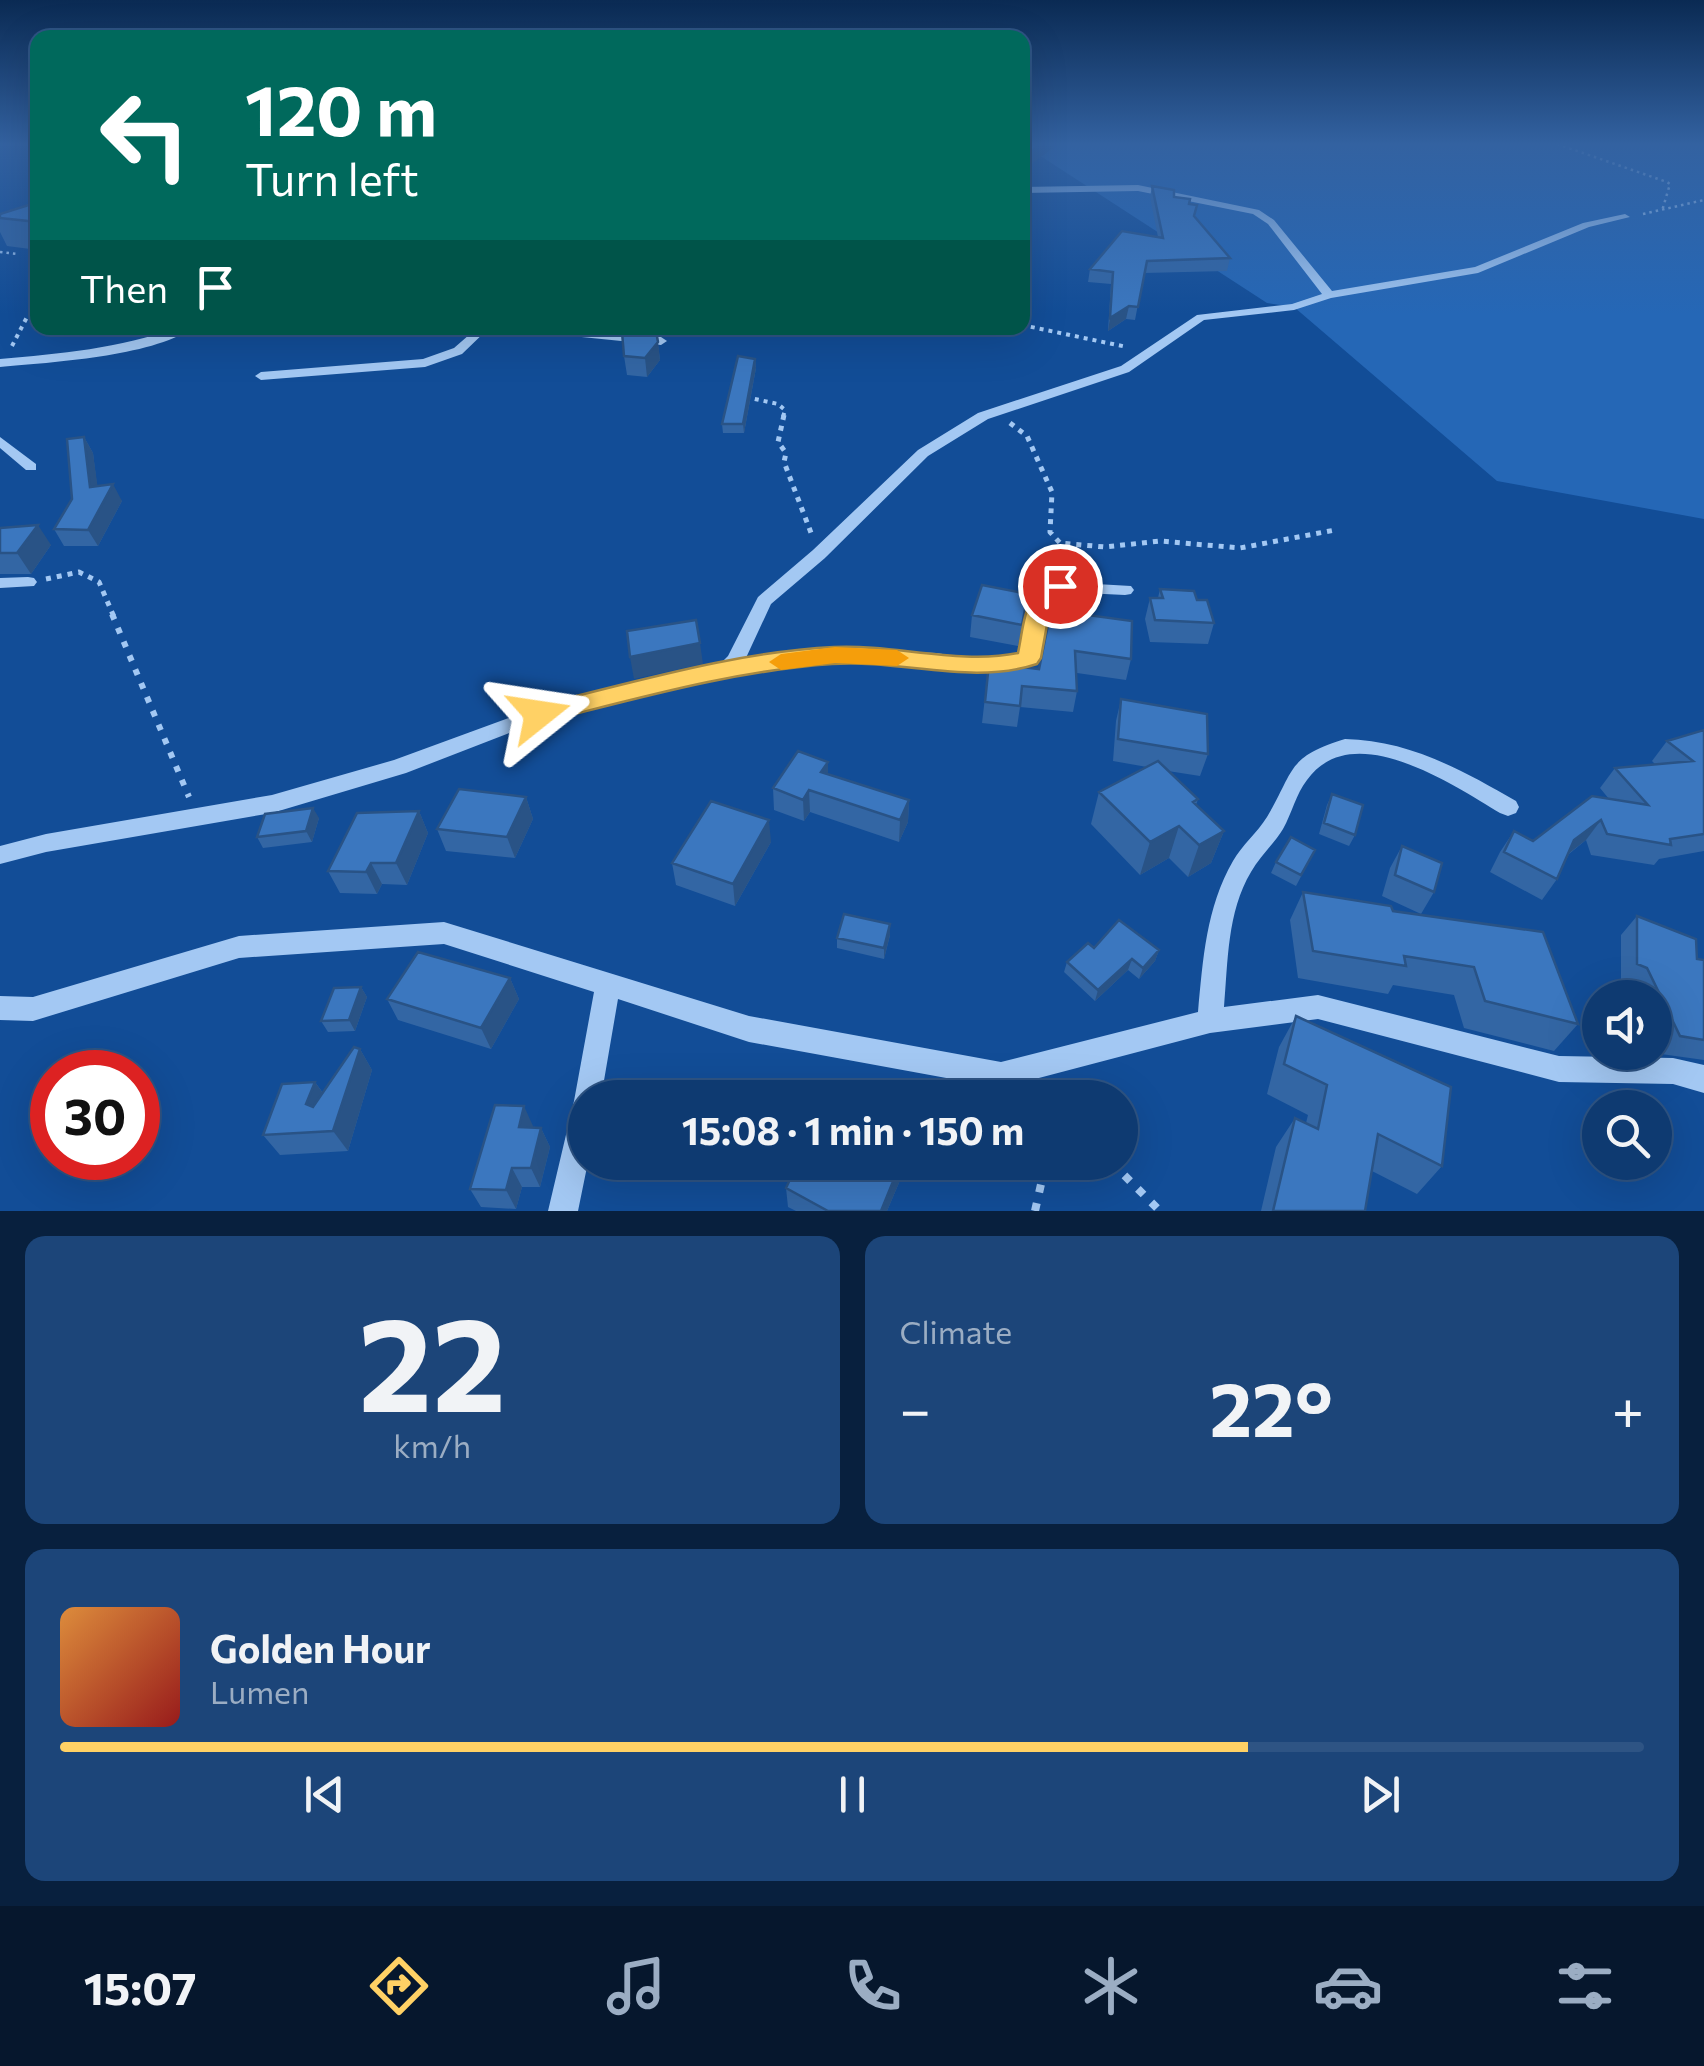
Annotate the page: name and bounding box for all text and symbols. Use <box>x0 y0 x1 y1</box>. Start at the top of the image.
text: 120 m <box>245 65 437 150</box>
icon: left <box>80 70 210 200</box>
text: Turn left <box>245 150 419 205</box>
icon: arrive <box>188 260 243 315</box>
text: Then <box>80 264 168 311</box>
pin <box>1018 544 1103 629</box>
icon: arrive <box>1033 559 1088 614</box>
position arrow <box>487 662 591 766</box>
map controls <box>1582 980 1672 1180</box>
button: sound <box>1582 980 1672 1070</box>
speed limit sign: 30 <box>30 1050 160 1180</box>
button: search <box>1582 1090 1672 1180</box>
text: 15:08 · 1 min · 150 m <box>682 1106 1024 1153</box>
text: 22 <box>358 1280 506 1439</box>
text: Climate <box>900 1311 1012 1351</box>
text: 22° <box>1209 1361 1333 1452</box>
text: − <box>900 1374 931 1441</box>
text: + <box>1612 1374 1644 1441</box>
text: km/h <box>393 1425 471 1465</box>
text: Golden Hour <box>210 1624 431 1671</box>
text: Lumen <box>210 1671 309 1711</box>
icon: previous <box>297 1767 352 1822</box>
icon: pause <box>825 1767 880 1822</box>
icon: next <box>1353 1767 1408 1822</box>
icon: directions <box>364 1951 434 2021</box>
icon: music <box>601 1951 671 2021</box>
icon: phone <box>838 1951 908 2021</box>
icon: climate <box>1076 1951 1146 2021</box>
icon: car <box>1313 1951 1383 2021</box>
icon: filters <box>1550 1951 1620 2021</box>
text: 15:07 <box>84 1959 196 2014</box>

